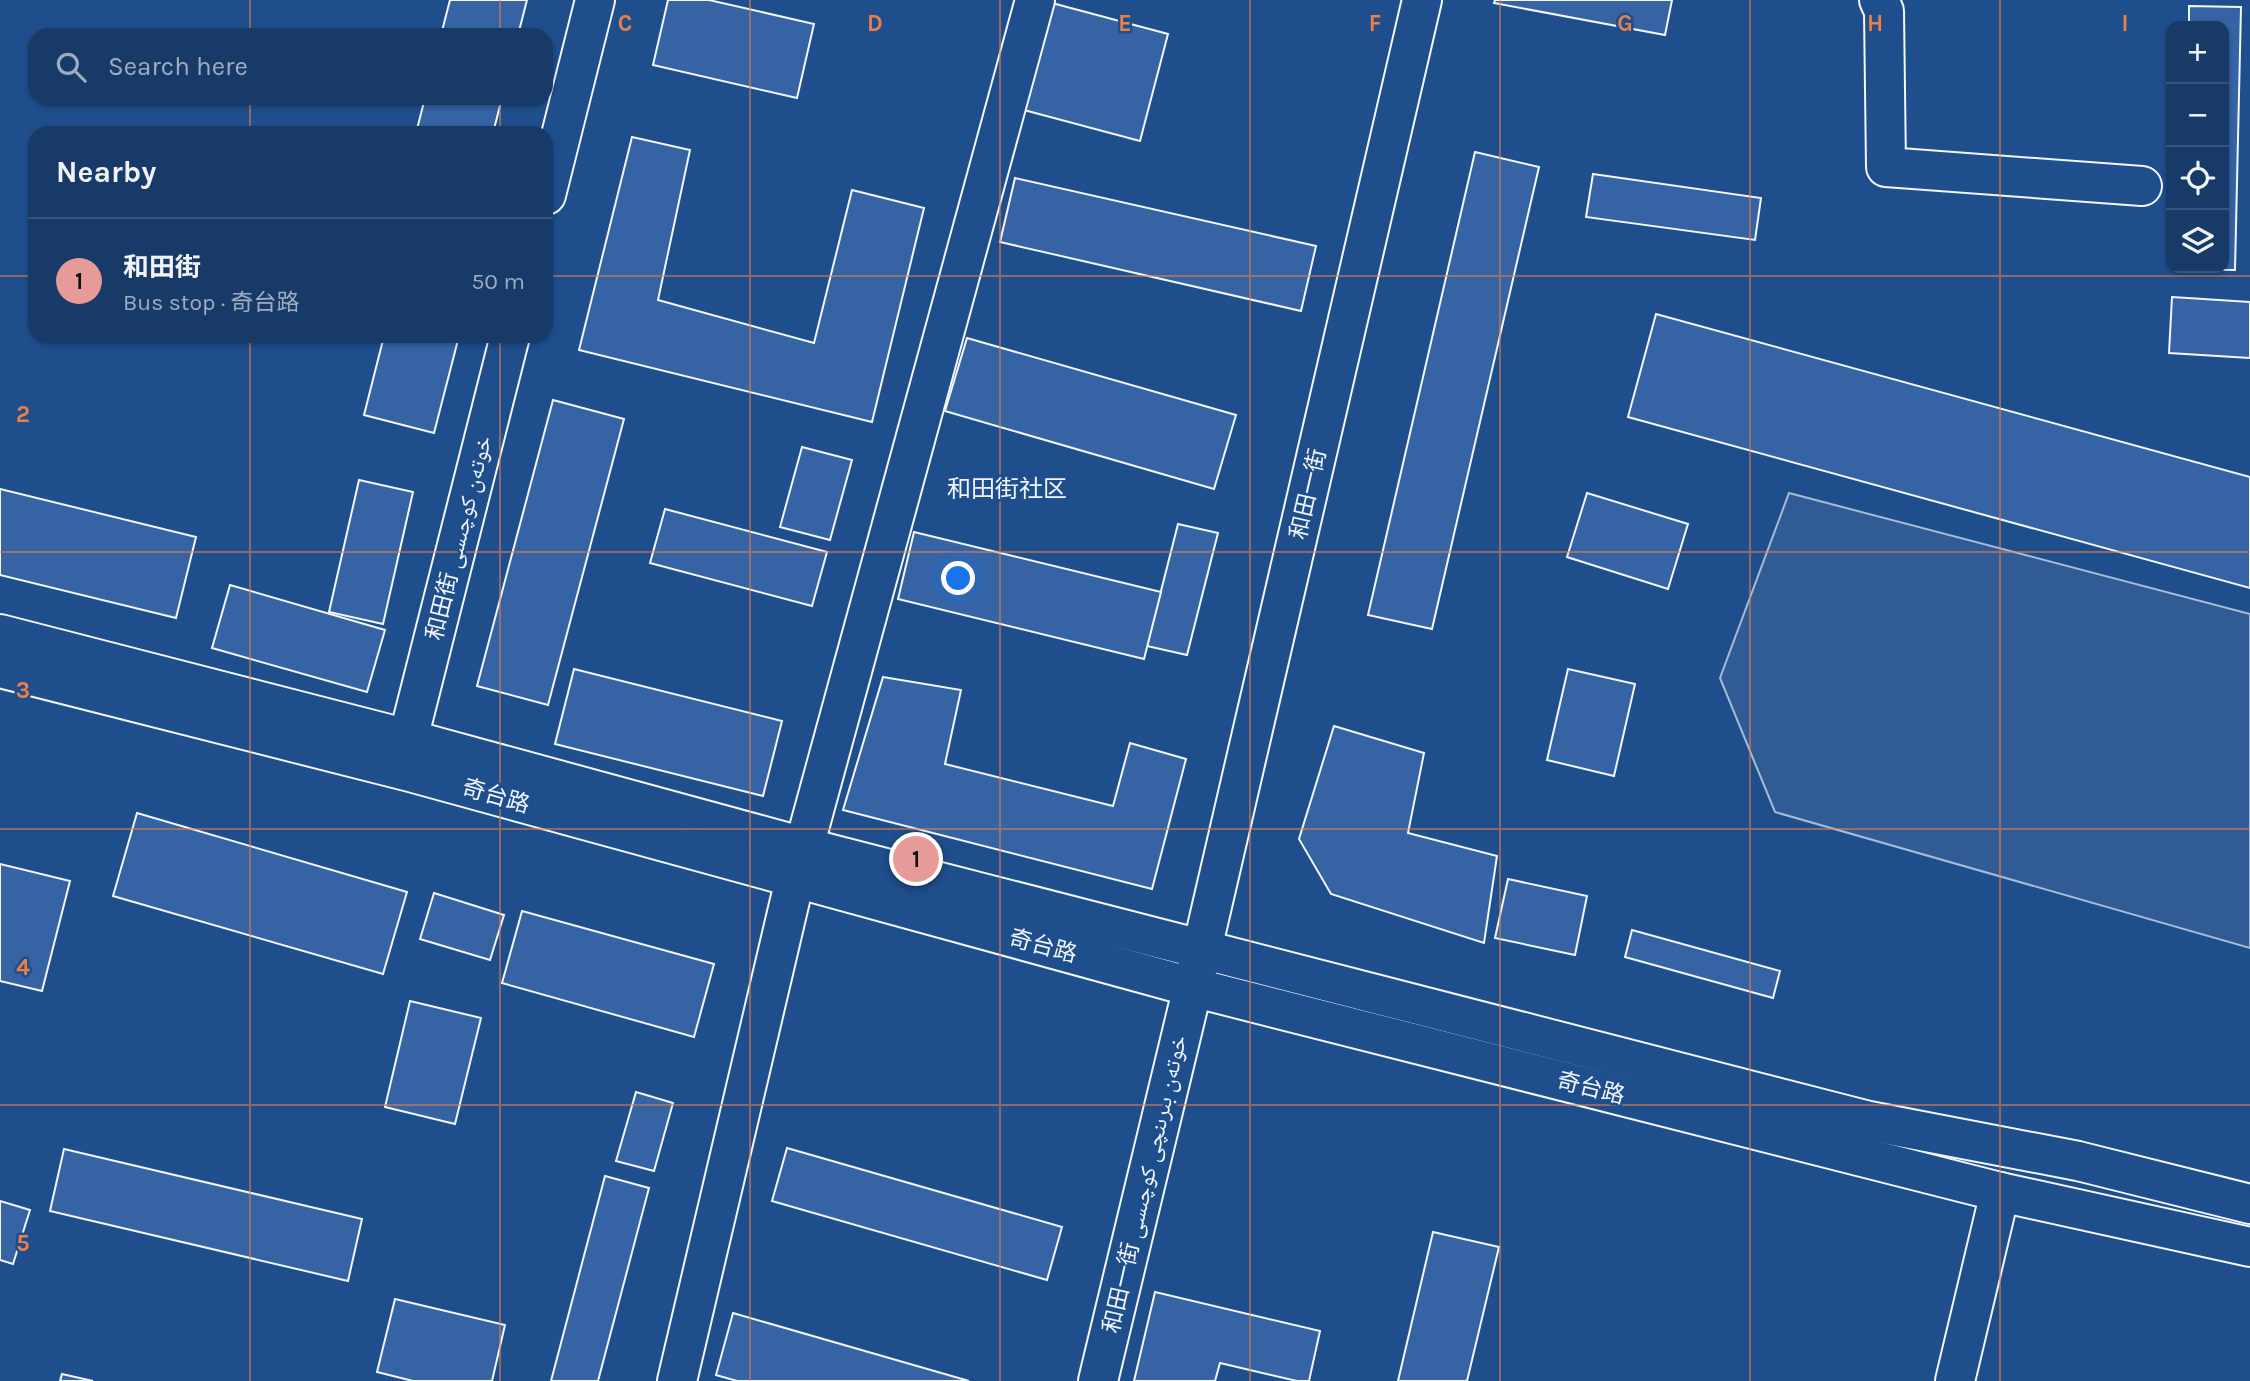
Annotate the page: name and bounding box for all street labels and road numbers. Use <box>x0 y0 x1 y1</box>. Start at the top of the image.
street label: 和田街 خوتەن كوچىسى <box>421 433 497 643</box>
street label: 和田一街 <box>1284 446 1332 542</box>
street label: 奇台路 <box>459 774 533 818</box>
street label: 奇台路 <box>1006 924 1080 968</box>
street label: 和田一街 خوتەن بىرىنچى كوچىسى <box>1098 1032 1192 1336</box>
street label: 奇台路 <box>1554 1067 1628 1109</box>

